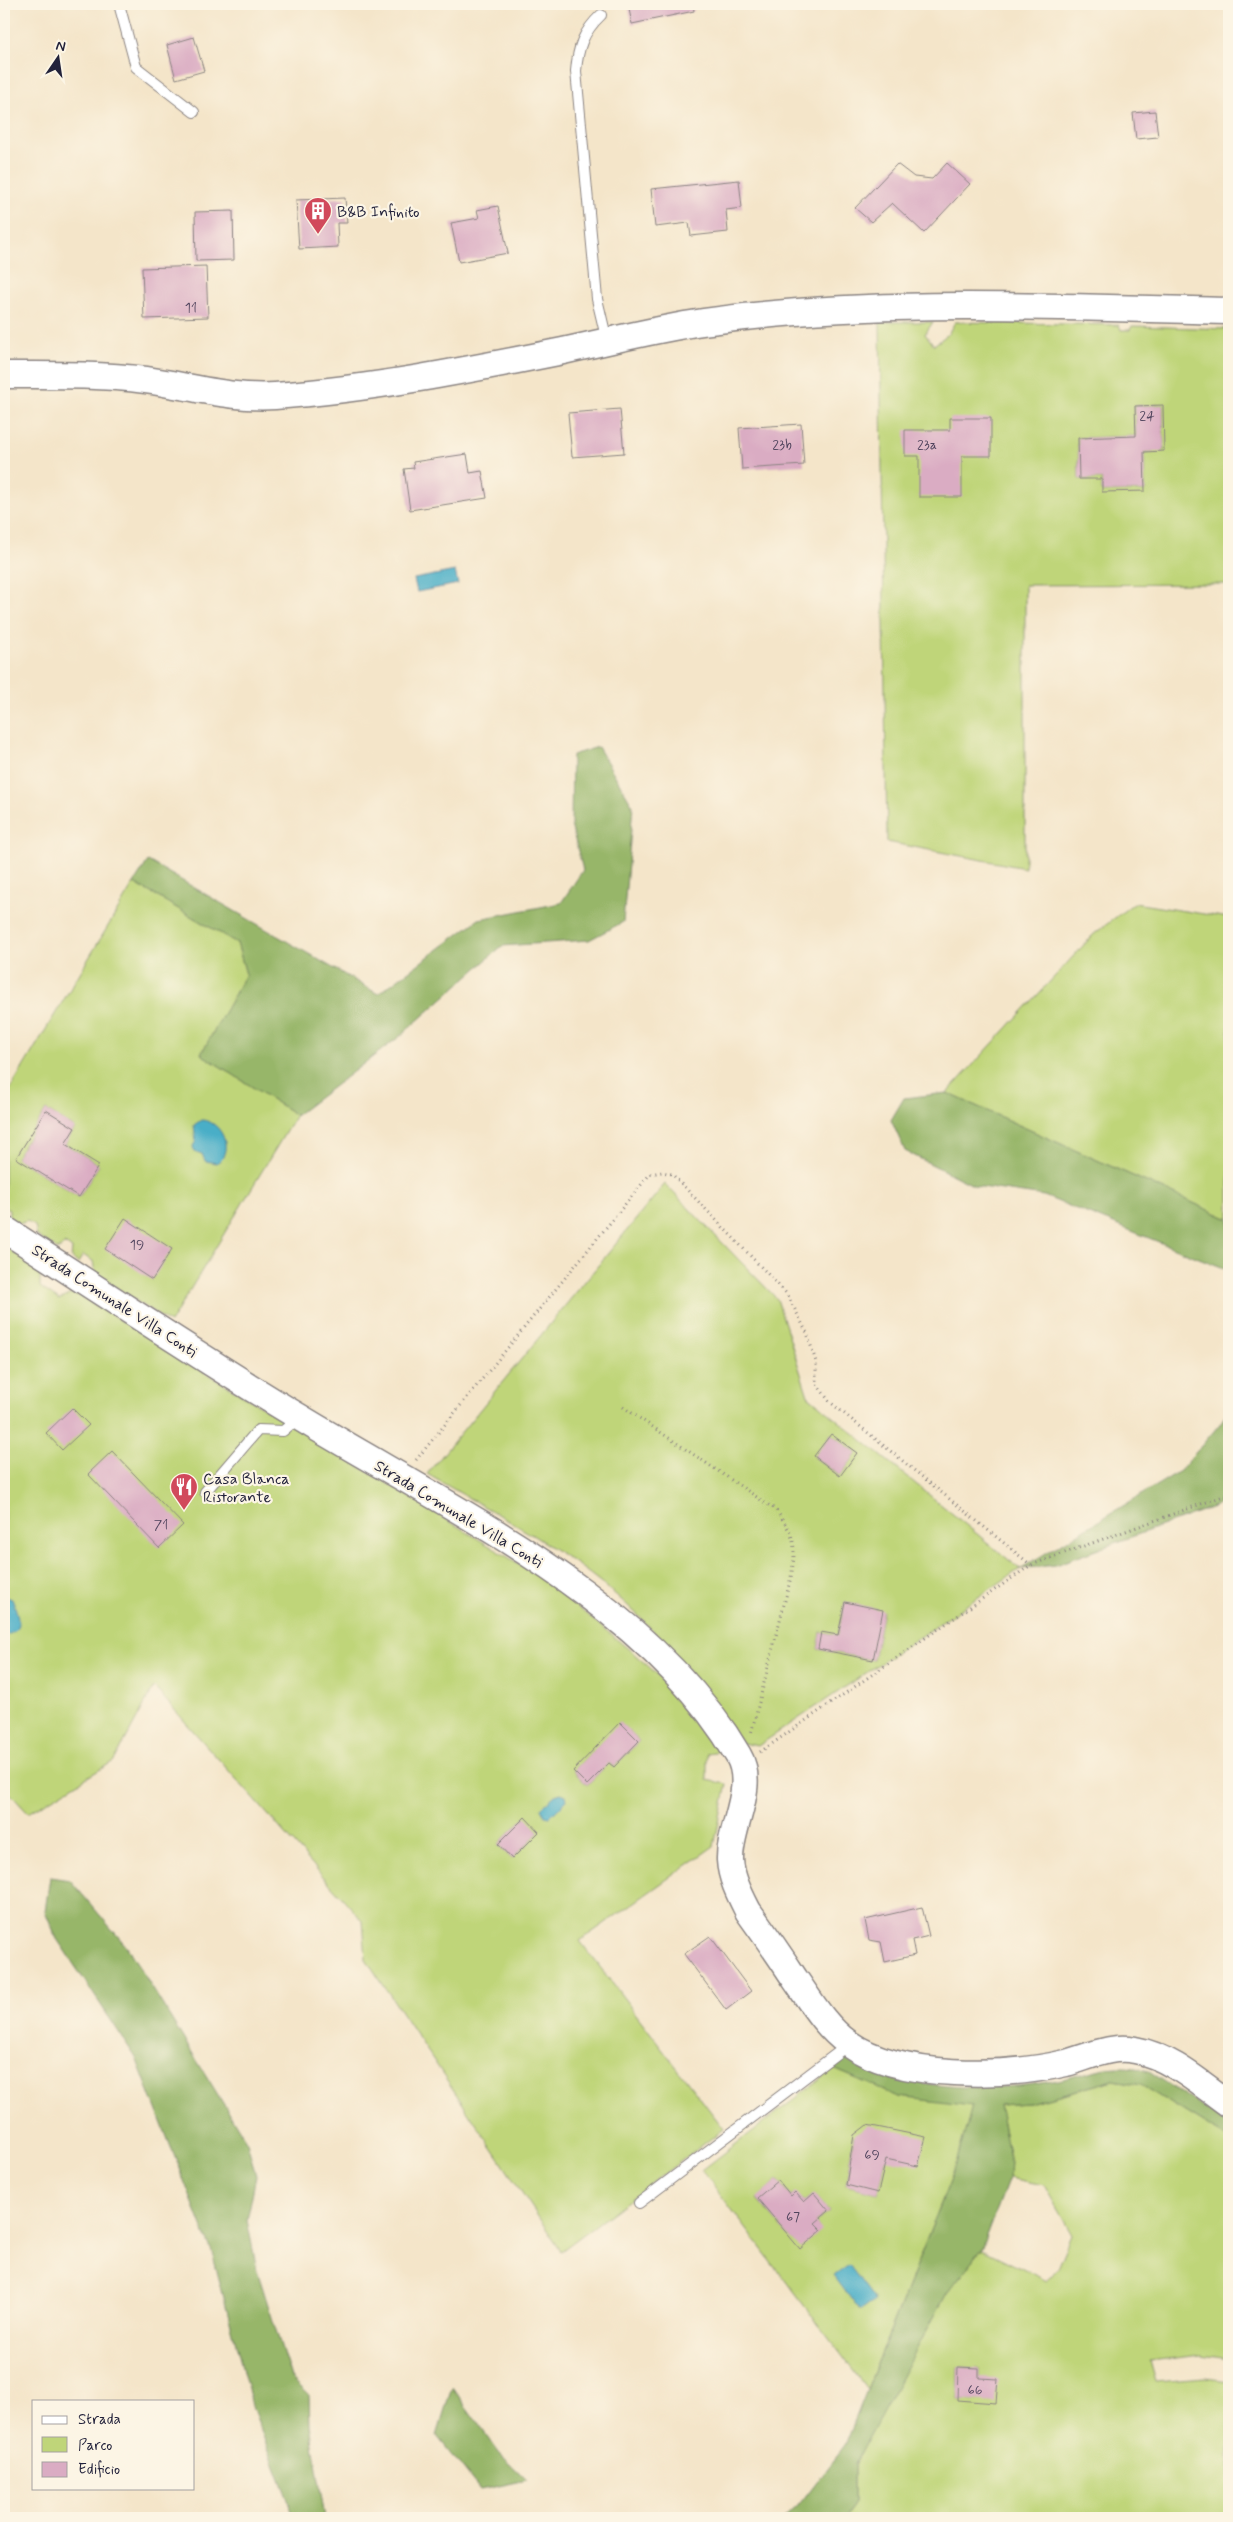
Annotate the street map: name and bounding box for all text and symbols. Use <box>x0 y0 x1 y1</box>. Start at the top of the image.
north arrow <box>32 32 82 82</box>
text: N <box>54 36 67 56</box>
building icon: B&B Infinito <box>303 196 333 235</box>
place label: B&B Infinito <box>337 202 419 223</box>
house number: 11 <box>185 299 197 317</box>
house number: 24 <box>1139 407 1155 425</box>
house number: 23b <box>772 436 792 454</box>
house number: 23a <box>917 436 937 454</box>
house number: 19 <box>130 1236 144 1254</box>
street label: Strada Comunale Villa Conti <box>28 1240 201 1363</box>
street label: Strada Comunale Villa Conti <box>370 1456 546 1573</box>
place label: Casa Blanca Ristorante <box>203 1469 289 1508</box>
restaurant icon: Casa Blanca Ristorante <box>169 1472 199 1511</box>
house number: 71 <box>154 1516 168 1534</box>
house number: 69 <box>864 2146 880 2164</box>
house number: 67 <box>786 2208 800 2226</box>
house number: 66 <box>968 2381 983 2399</box>
legend <box>32 2400 195 2490</box>
text: Strada <box>78 2410 121 2430</box>
text: Parco <box>78 2436 112 2456</box>
text: Edificio <box>78 2460 120 2480</box>

